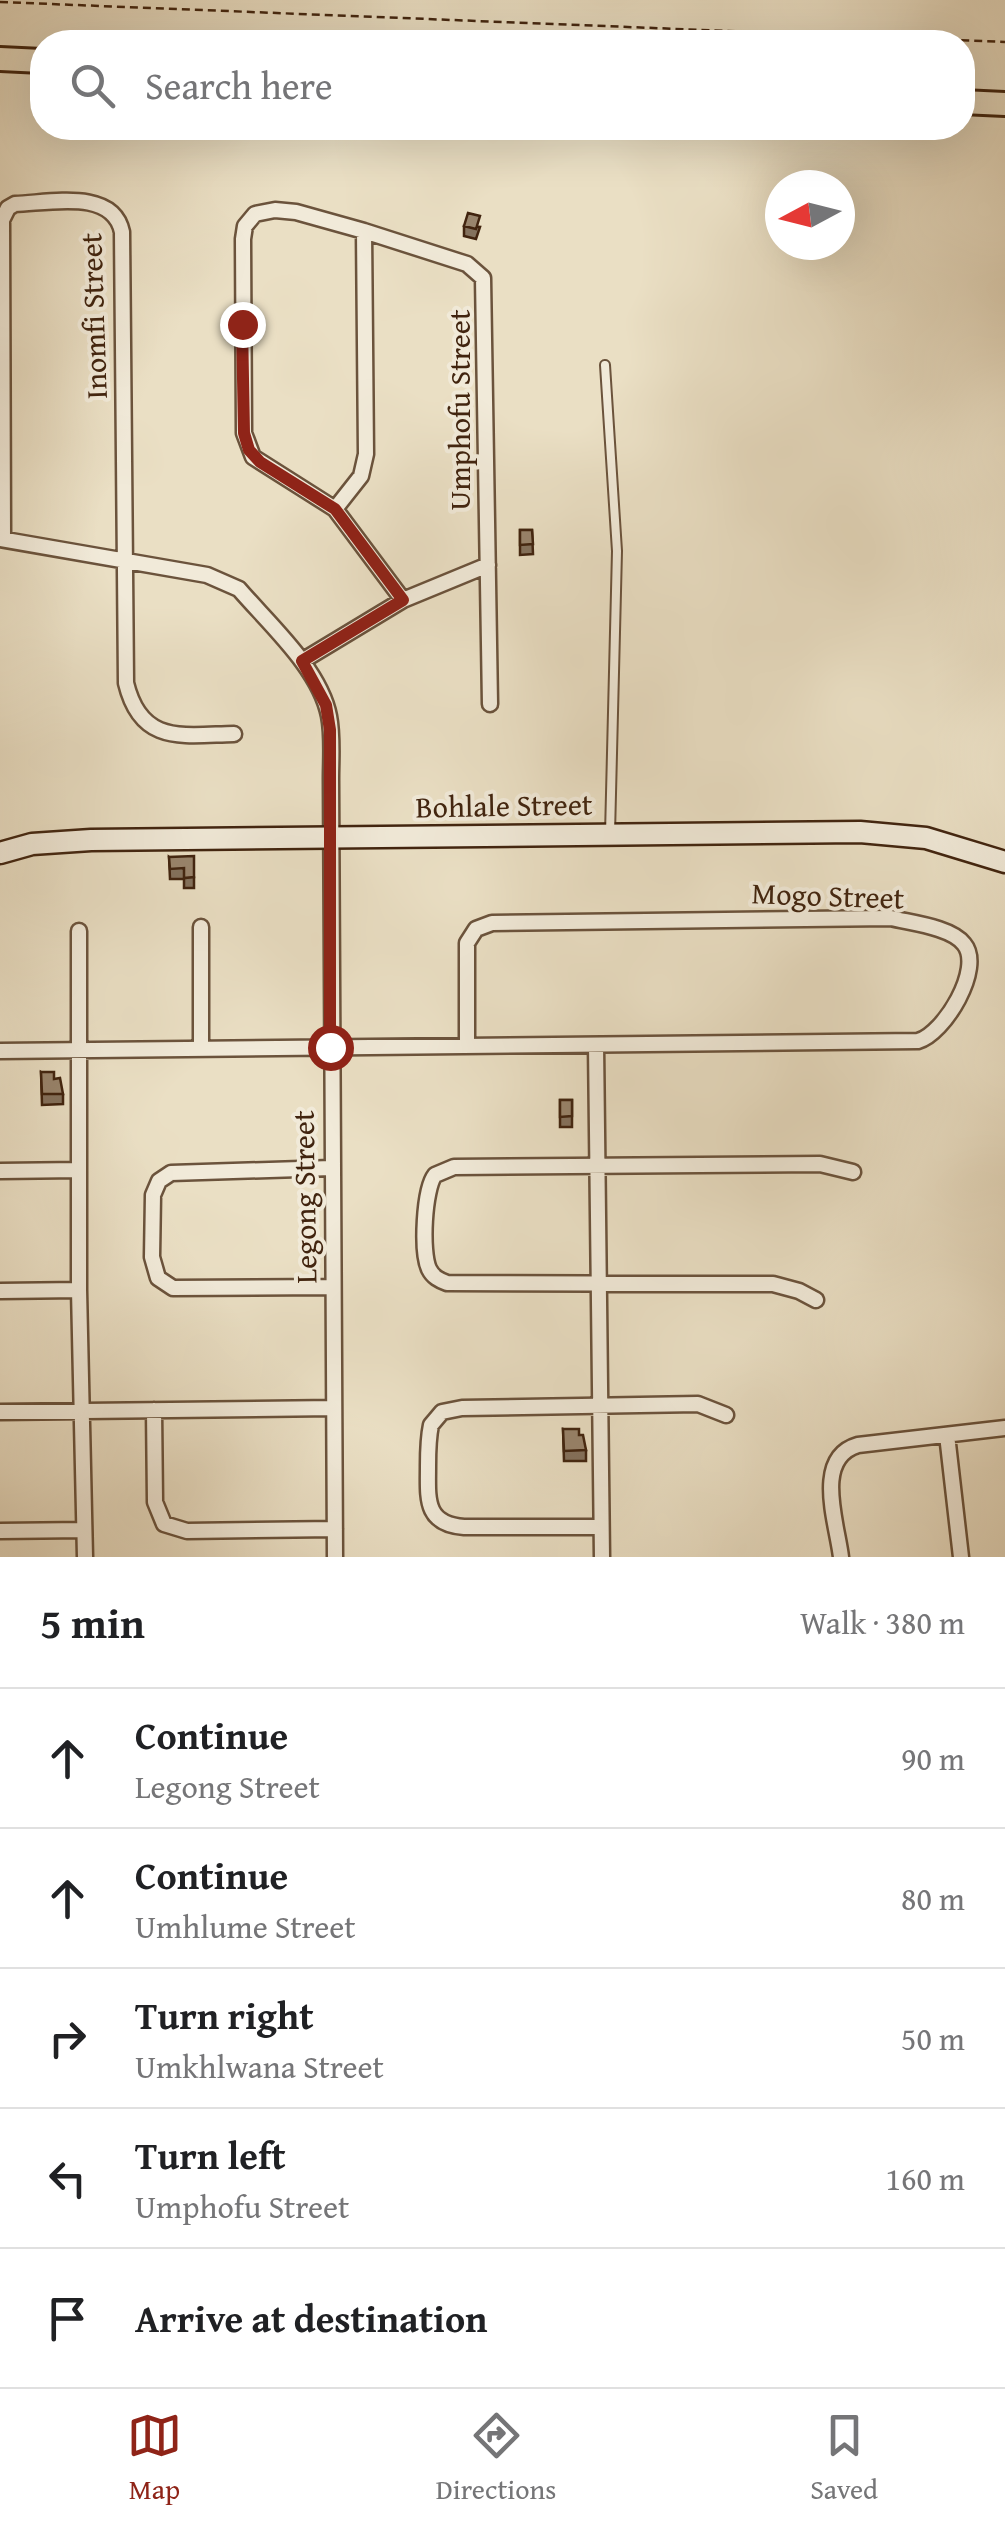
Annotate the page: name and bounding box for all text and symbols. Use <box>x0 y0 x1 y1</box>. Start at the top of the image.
search box <box>30 30 975 140</box>
text: Search here <box>145 57 333 113</box>
icon: search <box>65 58 120 113</box>
north arrow <box>765 170 855 260</box>
street label: Inomfi Street <box>68 232 118 400</box>
route end <box>220 302 266 348</box>
street label: Umphofu Street <box>437 309 481 510</box>
street label: Bohlale Street <box>415 781 593 829</box>
street label: Mogo Street <box>751 870 905 920</box>
route start <box>308 1025 354 1071</box>
street label: Legong Street <box>280 1110 328 1284</box>
text: 5 min <box>40 1592 145 1653</box>
text: Walk · 380 m <box>800 1599 965 1646</box>
text: Continue <box>135 1707 288 1763</box>
icon: ahead <box>40 1731 95 1786</box>
text: 90 m <box>901 1735 965 1782</box>
text: Legong Street <box>135 1763 320 1810</box>
text: Continue <box>135 1847 288 1903</box>
icon: ahead <box>40 1871 95 1926</box>
text: 80 m <box>901 1875 965 1922</box>
text: Umhlume Street <box>135 1903 356 1950</box>
text: Turn right <box>135 1987 314 2043</box>
icon: right <box>40 2011 95 2066</box>
text: 50 m <box>901 2015 965 2062</box>
text: Umkhlwana Street <box>135 2043 384 2090</box>
text: Turn left <box>135 2127 286 2183</box>
icon: left <box>40 2151 95 2206</box>
text: 160 m <box>886 2155 965 2202</box>
text: Umphofu Street <box>135 2183 349 2230</box>
text: Arrive at destination <box>135 2290 488 2346</box>
icon: arrive <box>40 2291 95 2346</box>
tab: Map <box>127 2408 182 2509</box>
tab: Directions <box>436 2408 556 2509</box>
tab: Saved <box>810 2408 878 2509</box>

